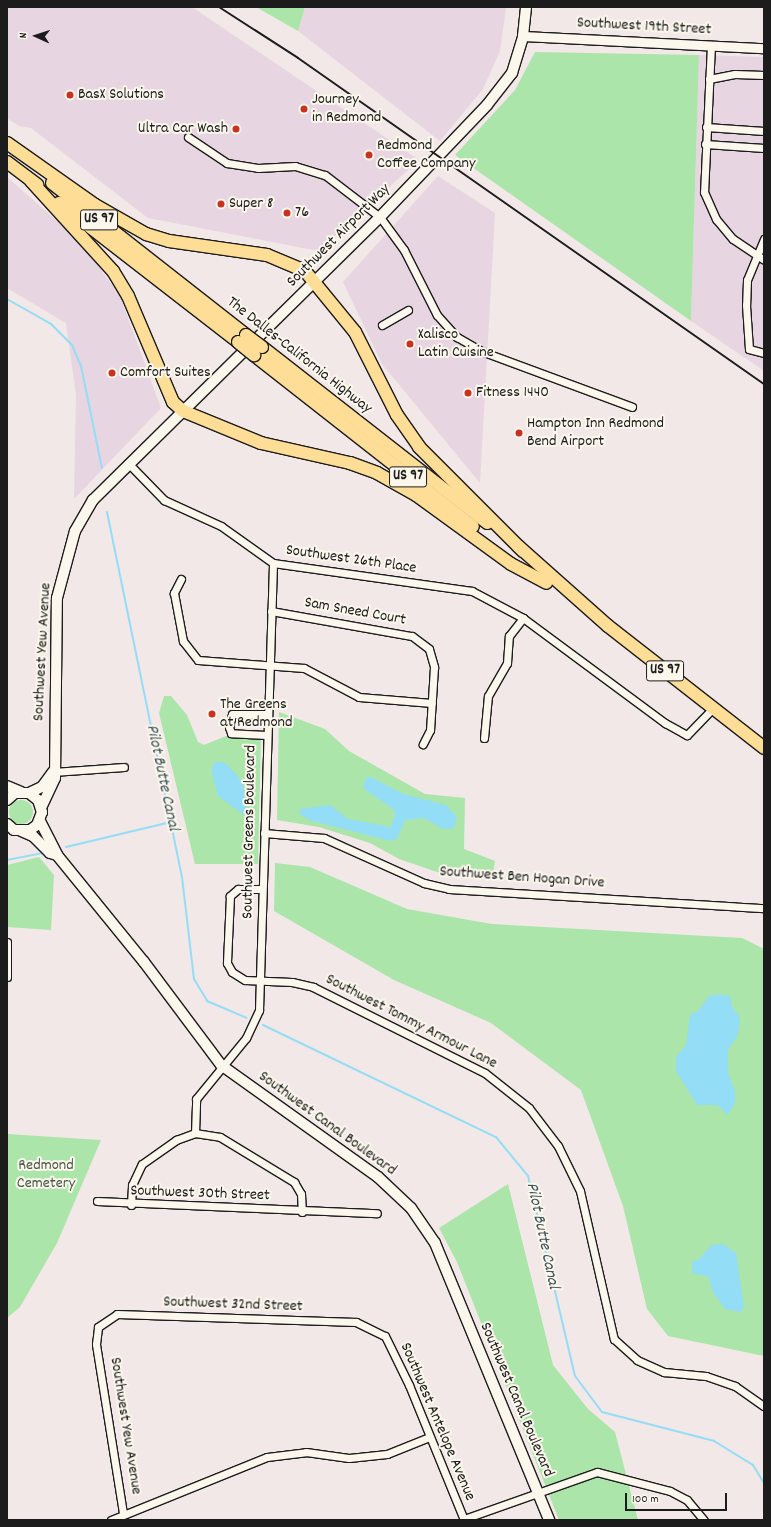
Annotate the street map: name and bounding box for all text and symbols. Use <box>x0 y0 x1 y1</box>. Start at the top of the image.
street label: Southwest 19th Street <box>576 14 712 40</box>
north arrow <box>16 16 56 56</box>
text: N <box>16 32 32 39</box>
place label: BasX Solutions <box>78 85 164 105</box>
marker: BasX Solutions <box>65 90 75 100</box>
place label: Journey in Redmond <box>312 90 381 128</box>
marker: Journey in Redmond <box>299 104 309 114</box>
place label: Ultra Car Wash <box>138 119 228 139</box>
marker: Ultra Car Wash <box>231 124 241 134</box>
place label: Redmond Coffee Company <box>377 136 475 174</box>
marker: Redmond Coffee Company <box>364 150 374 160</box>
street label: Southwest Airport Way <box>283 180 395 292</box>
place label: Super 8 <box>229 194 273 214</box>
marker: Super 8 <box>216 199 226 209</box>
place label: 76 <box>295 203 309 223</box>
road number: US 97 <box>80 207 118 233</box>
marker: 76 <box>282 208 292 218</box>
street label: The Dalles-California Highway <box>223 293 375 419</box>
place label: Xalisco Latin Cuisine <box>418 325 494 363</box>
marker: Xalisco Latin Cuisine <box>405 339 415 349</box>
place label: Comfort Suites <box>120 363 211 383</box>
marker: Comfort Suites <box>107 368 117 378</box>
place label: Fitness 1440 <box>476 383 549 403</box>
marker: Fitness 1440 <box>463 388 473 398</box>
place label: Hampton Inn Redmond Bend Airport <box>527 414 664 452</box>
marker: Hampton Inn Redmond Bend Airport <box>514 428 524 438</box>
road number: US 97 <box>389 464 427 490</box>
street label: Southwest 26th Place <box>284 541 418 579</box>
street label: Southwest Yew Avenue <box>30 582 56 722</box>
street label: Sam Sneed Court <box>303 594 407 630</box>
road number: US 97 <box>646 658 684 684</box>
place label: The Greens at Redmond <box>220 695 292 733</box>
marker: The Greens at Redmond <box>207 709 217 719</box>
water label: Pilot Butte Canal <box>140 723 182 833</box>
street label: Southwest Greens Boulevard <box>239 745 261 919</box>
street label: Southwest Ben Hogan Drive <box>439 863 605 893</box>
street label: Southwest Tommy Armour Lane <box>322 970 500 1074</box>
street label: Southwest Canal Boulevard <box>254 1068 400 1180</box>
park label: Redmond Cemetery <box>17 1156 75 1194</box>
water label: Pilot Butte Canal <box>520 1181 562 1291</box>
street label: Southwest 30th Street <box>130 1182 270 1206</box>
street label: Southwest 32nd Street <box>163 1293 303 1317</box>
street label: Southwest Canal Boulevard <box>475 1320 557 1480</box>
street label: Southwest Antelope Avenue <box>395 1340 479 1504</box>
street label: Southwest Yew Avenue <box>105 1356 145 1496</box>
scale bar <box>627 1485 729 1511</box>
text: 100 m <box>632 1491 659 1508</box>

